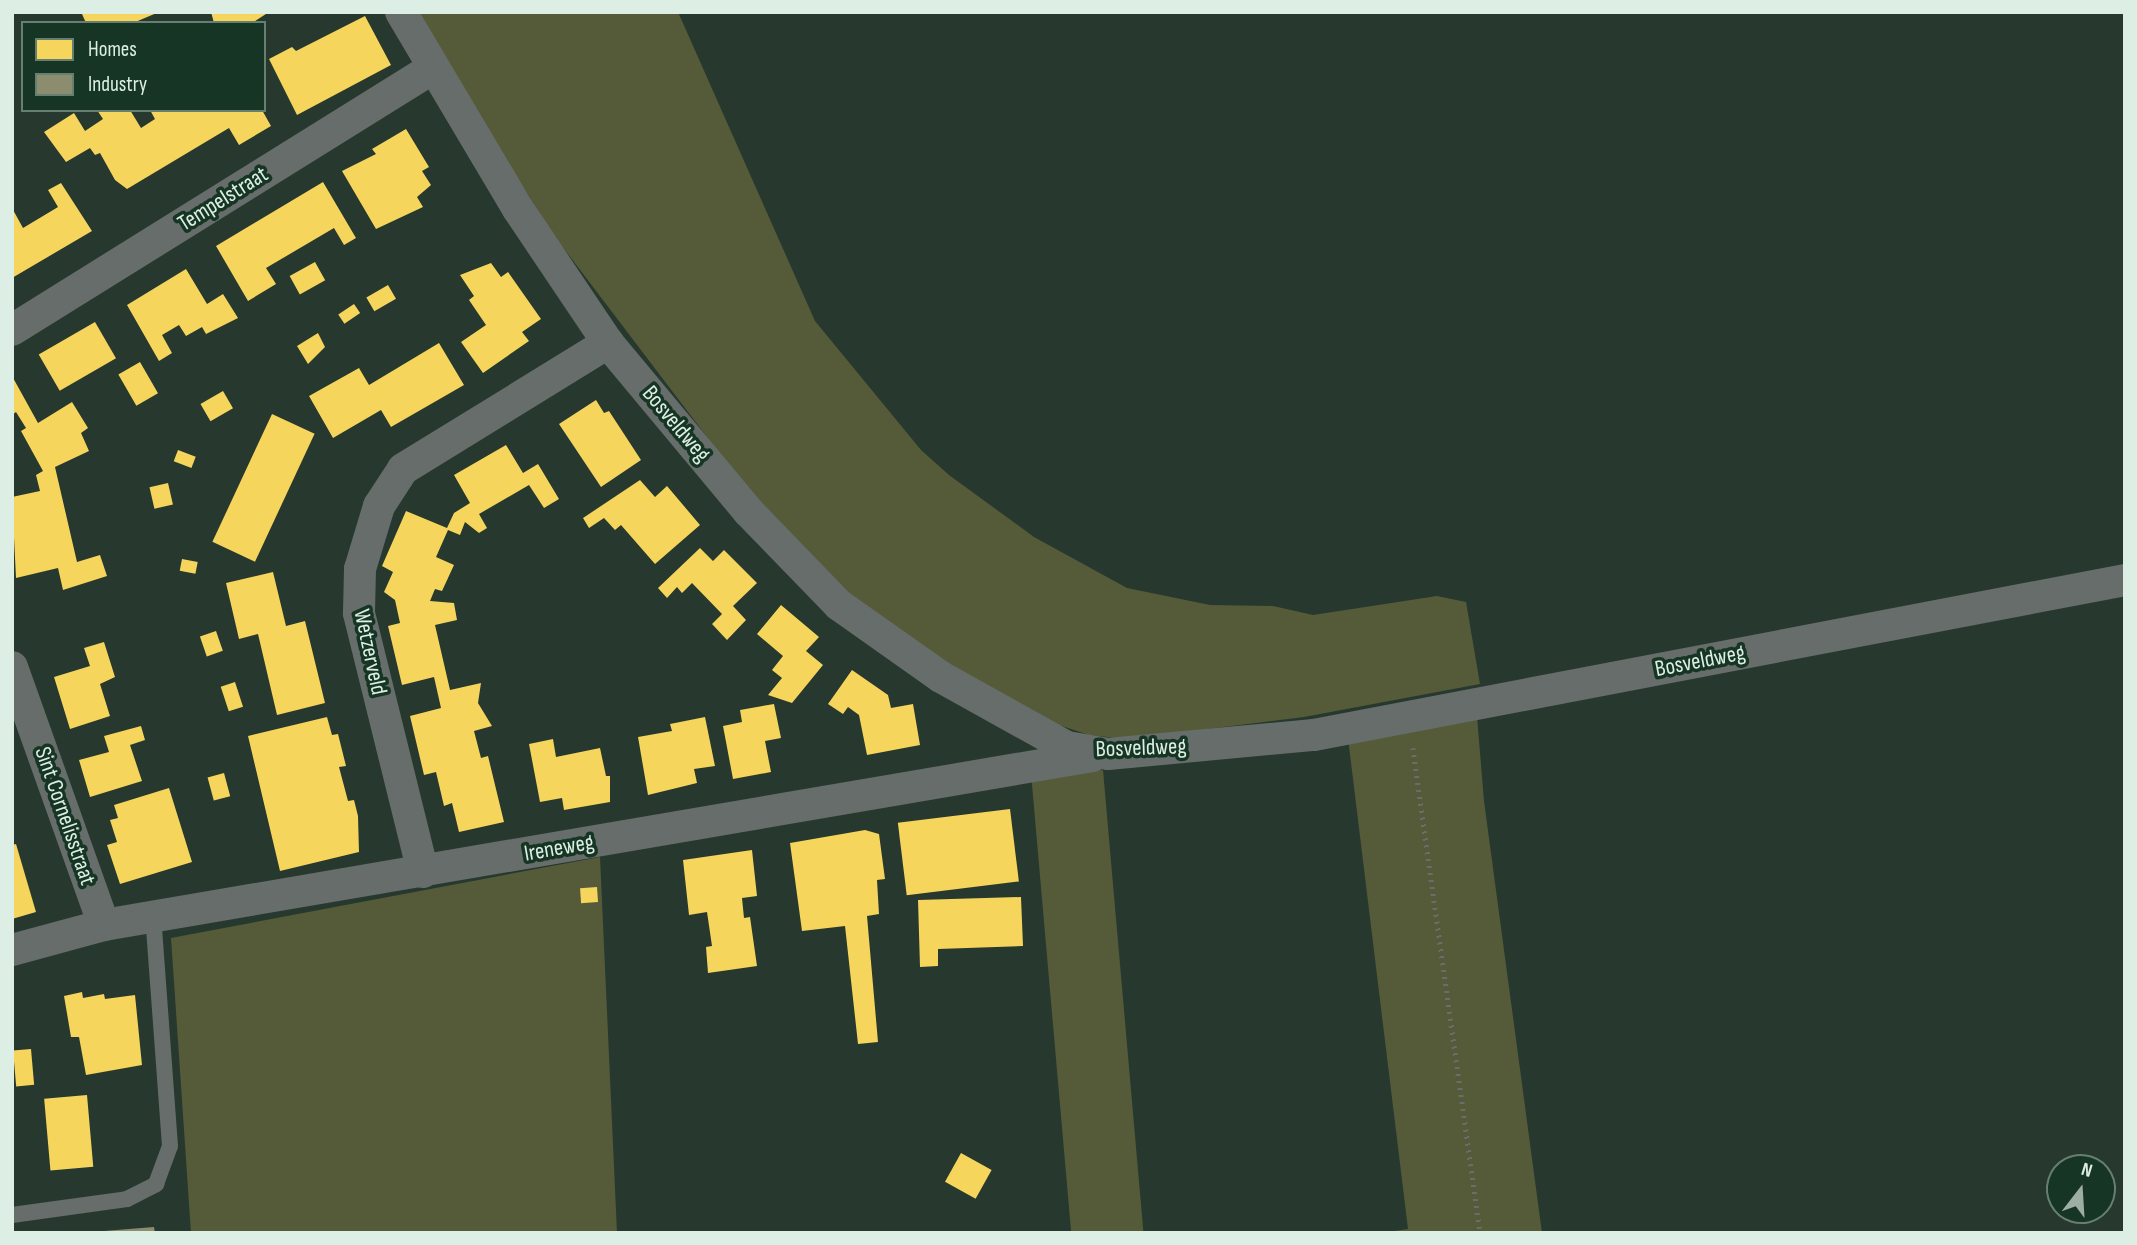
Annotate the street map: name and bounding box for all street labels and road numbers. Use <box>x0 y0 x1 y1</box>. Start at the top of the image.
street label: Tempelstraat <box>173 161 273 237</box>
street label: Bosveldweg <box>636 380 716 468</box>
street label: Wetzerveld <box>347 607 393 697</box>
street label: Bosveldweg <box>1653 639 1747 683</box>
street label: Bosveldweg <box>1095 733 1187 763</box>
street label: Sint Cornelisstraat <box>28 743 102 889</box>
street label: Ireneweg <box>522 828 596 868</box>

